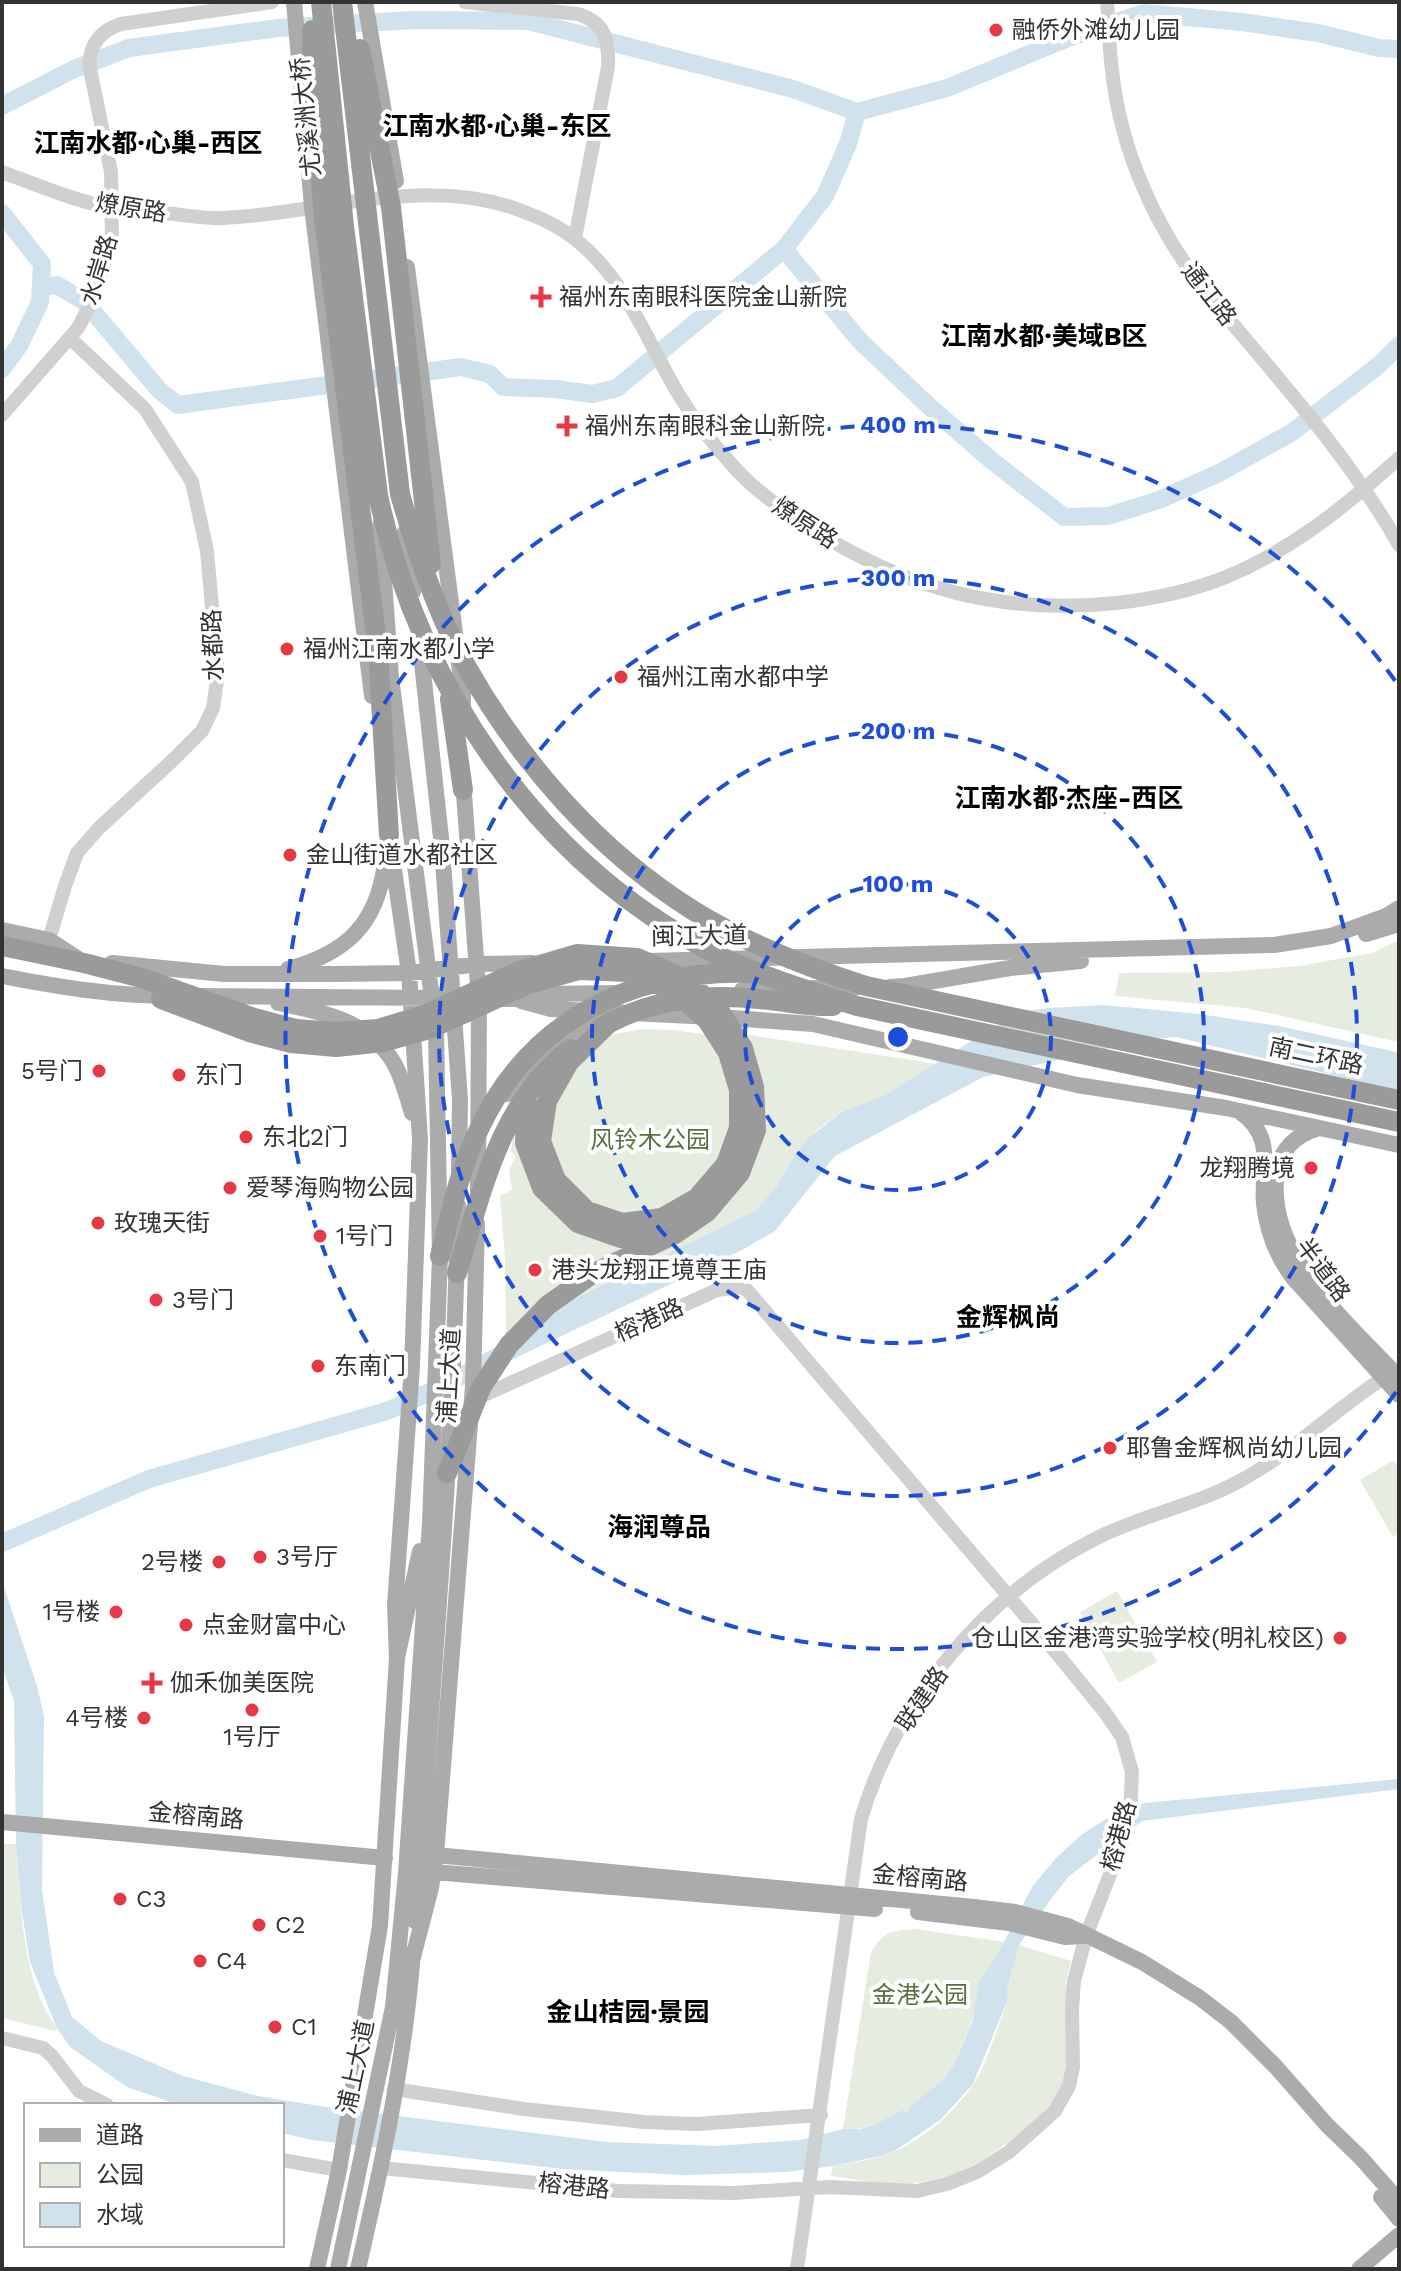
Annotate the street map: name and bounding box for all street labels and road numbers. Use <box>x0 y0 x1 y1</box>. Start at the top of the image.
street label: 尤溪洲大桥 <box>286 56 326 178</box>
street label: 燎原路 <box>93 189 169 227</box>
street label: 水岸路 <box>75 231 123 309</box>
street label: 通江路 <box>1176 257 1242 331</box>
street label: 燎原路 <box>767 492 843 554</box>
street label: 水都路 <box>198 609 228 681</box>
street label: 闽江大道 <box>651 921 747 951</box>
street label: 南二环路 <box>1266 1032 1366 1080</box>
street label: 半道路 <box>1290 1233 1356 1307</box>
street label: 榕港路 <box>610 1293 688 1347</box>
street label: 浦上大道 <box>433 1327 465 1425</box>
street label: 联建路 <box>890 1661 954 1737</box>
street label: 金榕南路 <box>147 1798 245 1834</box>
street label: 榕港路 <box>1096 1798 1142 1874</box>
street label: 金榕南路 <box>871 1860 969 1896</box>
street label: 浦上大道 <box>332 2017 380 2117</box>
street label: 榕港路 <box>537 2168 611 2204</box>

